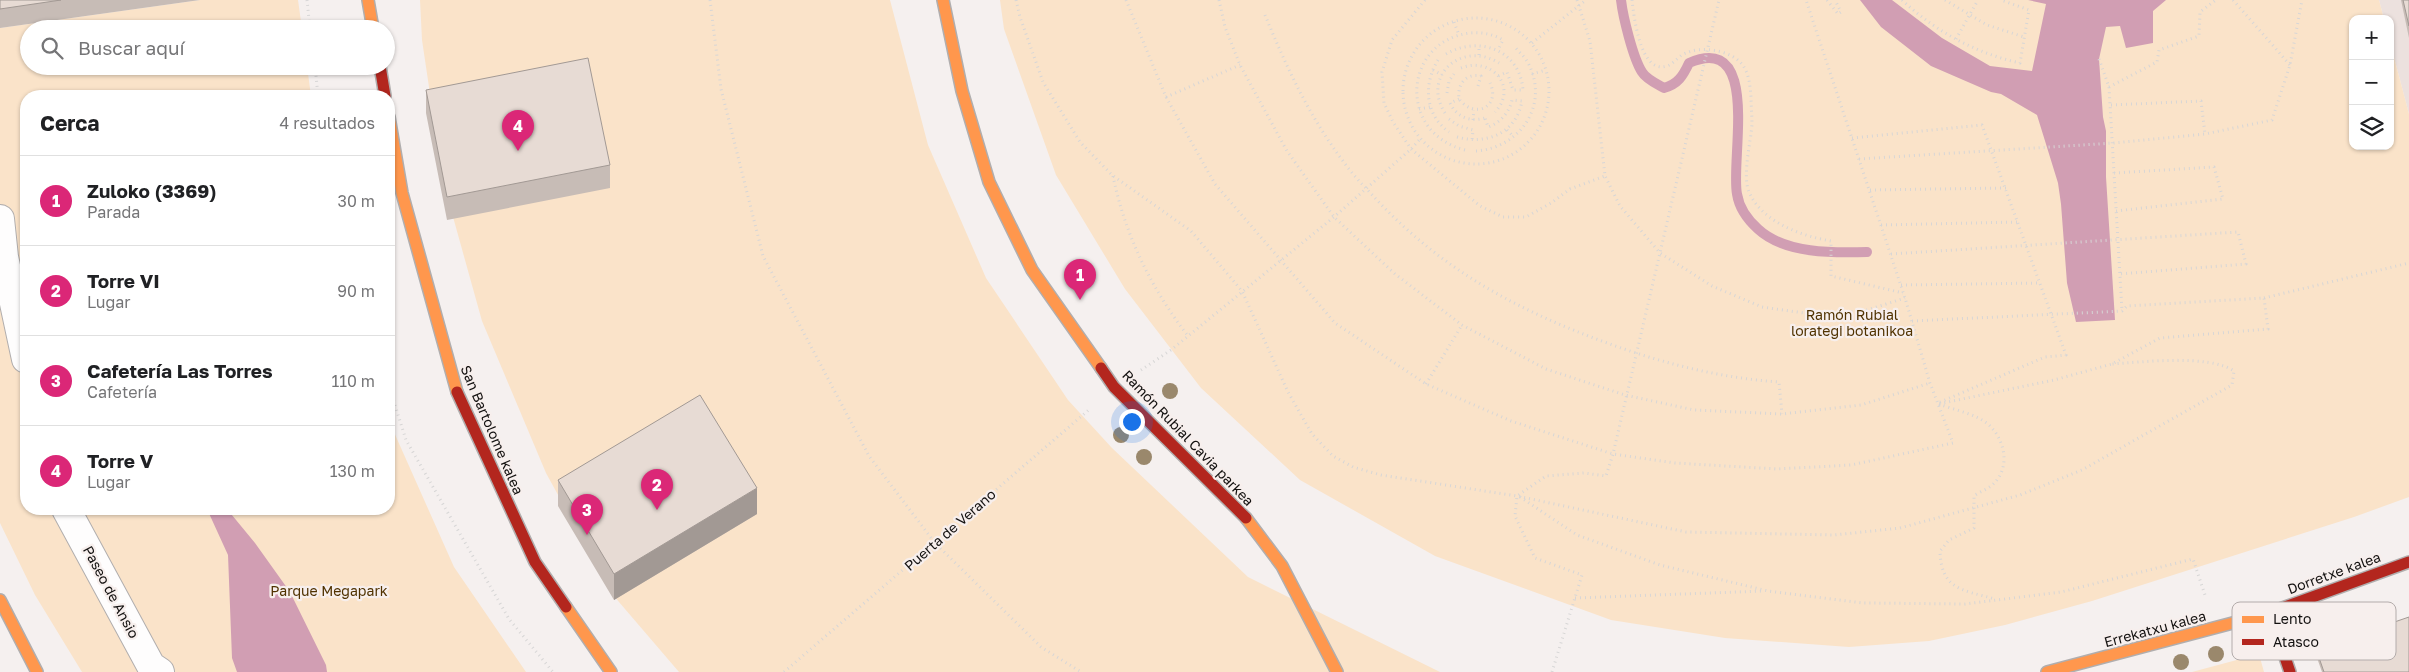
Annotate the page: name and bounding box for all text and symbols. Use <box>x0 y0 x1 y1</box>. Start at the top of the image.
map controls <box>2349 15 2394 150</box>
button: + <box>2349 15 2394 60</box>
search box <box>20 20 395 75</box>
icon: search <box>38 34 66 62</box>
text: Buscar aquí <box>78 36 185 59</box>
button: − <box>2349 60 2394 105</box>
button: layers <box>2349 105 2394 150</box>
text: Cerca <box>40 110 99 136</box>
pin: 4 <box>502 110 534 151</box>
text: 4 resultados <box>280 113 375 133</box>
text: Zuloko (3369) <box>87 179 216 202</box>
text: 1 <box>52 191 60 211</box>
text: 30 m <box>338 191 375 211</box>
text: Parada <box>87 202 140 222</box>
pin: 1 <box>1064 259 1096 300</box>
text: Torre VI <box>87 269 160 292</box>
text: 2 <box>51 281 61 301</box>
text: 90 m <box>337 281 375 301</box>
text: Lugar <box>87 292 131 312</box>
park label: Ramón Rubial lorategi botanikoa <box>1791 306 1913 339</box>
text: Cafetería Las Torres <box>87 359 273 382</box>
street label: San Bartolome kalea <box>458 363 527 497</box>
street label: Ramón Rubial Cavia parkea <box>1119 366 1258 509</box>
text: 3 <box>51 371 61 391</box>
text: 110 m <box>331 371 375 391</box>
text: Cafetería <box>87 382 157 402</box>
your location <box>1119 409 1145 435</box>
text: Torre V <box>87 449 153 472</box>
text: 4 <box>51 461 61 481</box>
text: 130 m <box>330 461 375 481</box>
pin: 2 <box>641 469 673 510</box>
text: Lugar <box>87 472 131 492</box>
street label: Puerta de Verano <box>900 485 999 574</box>
pin: 3 <box>571 494 603 535</box>
street label: Paseo de Ansio <box>80 543 143 641</box>
street label: Dorretxe kalea <box>2285 548 2383 597</box>
park label: Parque Megapark <box>270 582 388 599</box>
legend <box>2232 602 2396 660</box>
street label: Errekatxu kalea <box>2102 607 2208 650</box>
text: Lento <box>2273 610 2311 627</box>
text: Atasco <box>2273 633 2319 650</box>

